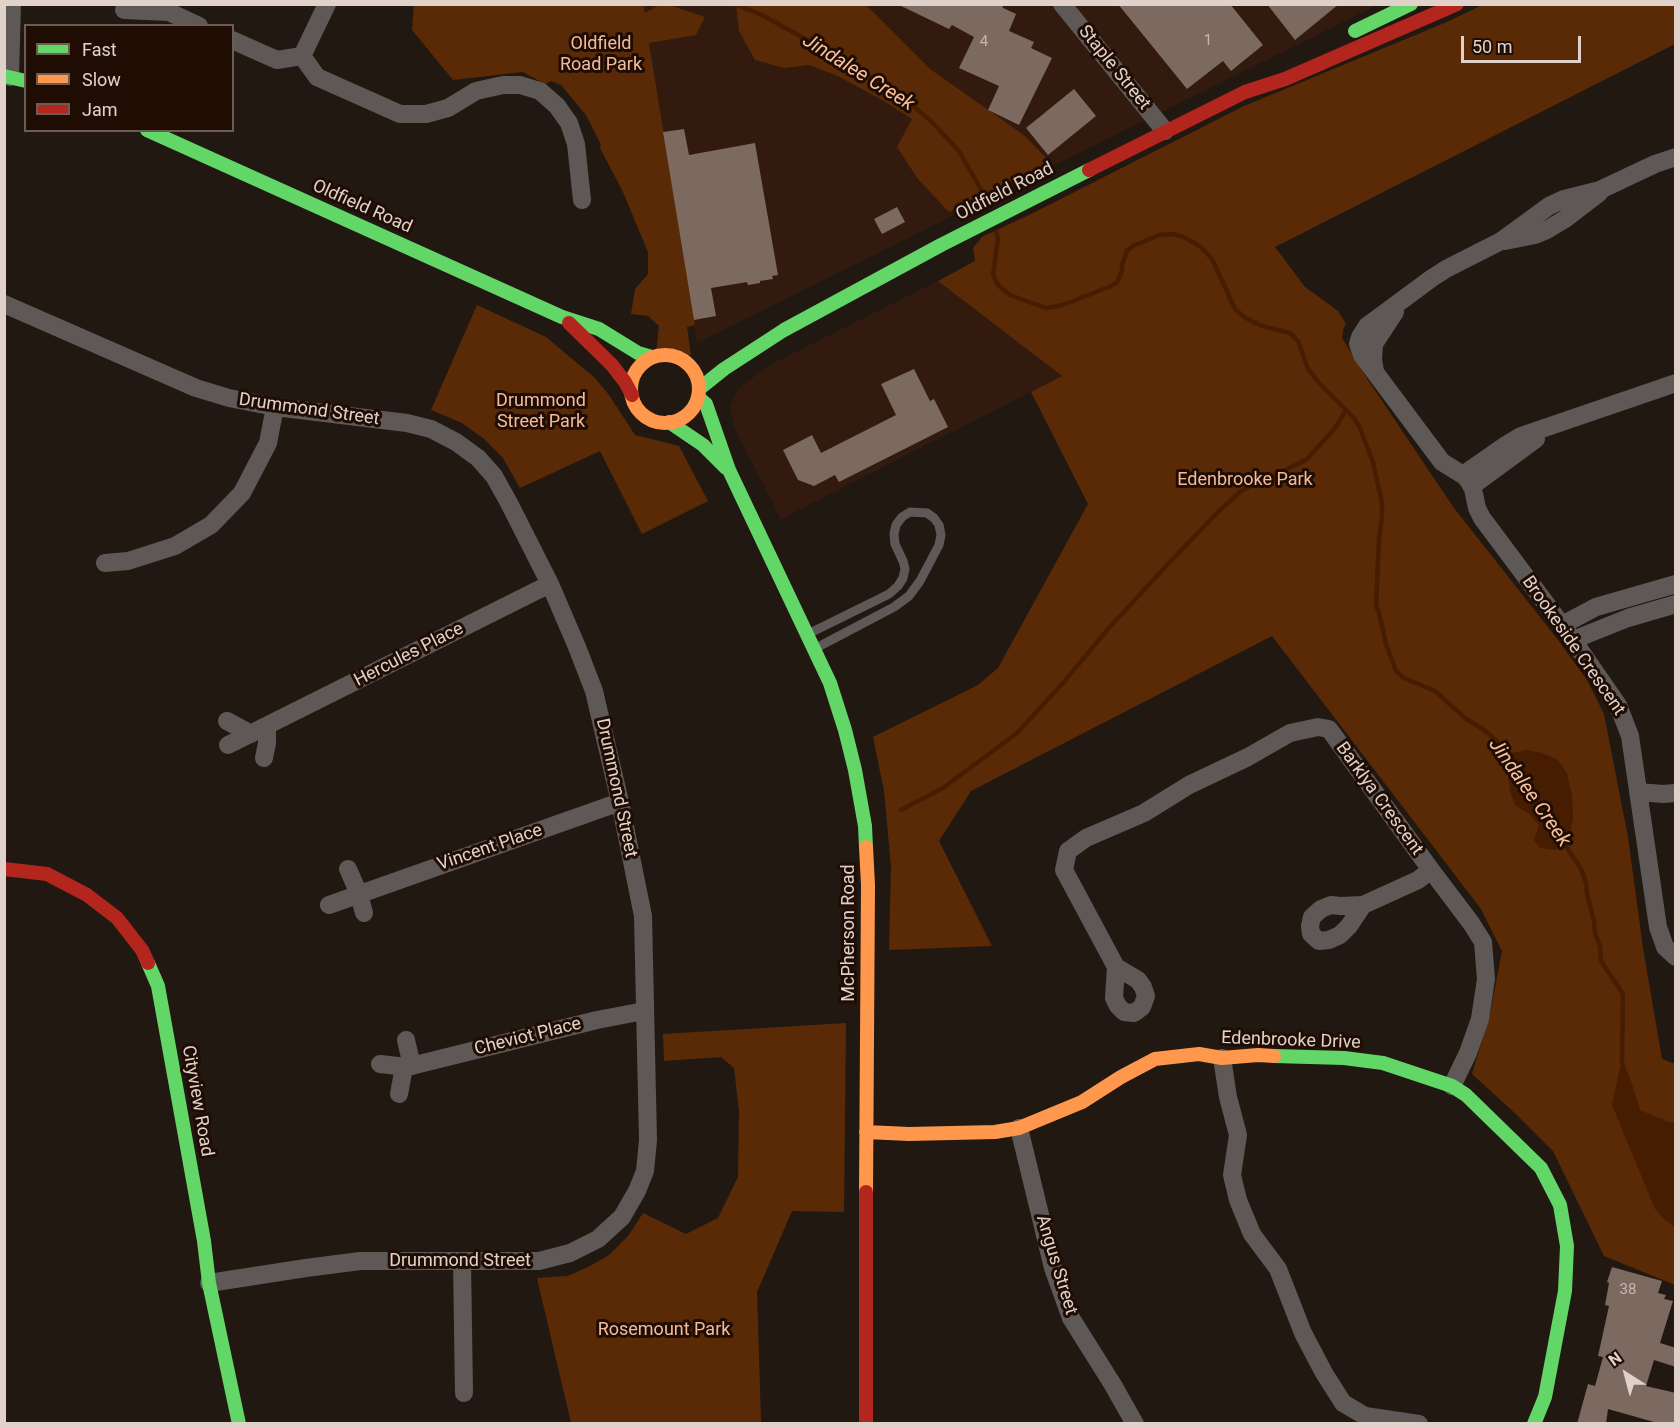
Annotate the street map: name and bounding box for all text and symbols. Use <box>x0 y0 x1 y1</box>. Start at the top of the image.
street label: Staple Street <box>1073 21 1155 115</box>
legend <box>24 24 234 132</box>
scale bar <box>1464 24 1584 62</box>
water label: Jindalee Creek <box>798 29 918 117</box>
house number: 1 <box>1204 32 1212 50</box>
park label: Oldfield Road Park <box>560 33 642 76</box>
house number: 4 <box>980 33 988 51</box>
text: 50 m <box>1472 36 1512 57</box>
text: Fast <box>82 39 117 60</box>
text: Slow <box>82 69 121 90</box>
text: Jam <box>82 99 118 120</box>
street label: Oldfield Road <box>953 158 1057 226</box>
street label: Oldfield Road <box>309 175 415 239</box>
street label: Drummond Street <box>237 389 381 431</box>
park label: Drummond Street Park <box>496 390 586 432</box>
park label: Edenbrooke Park <box>1177 469 1313 491</box>
street label: Brookeside Crescent <box>1517 572 1629 720</box>
street label: Hercules Place <box>351 618 467 692</box>
street label: Drummond Street <box>591 716 641 860</box>
water label: Jindalee Creek <box>1483 734 1575 852</box>
street label: Barklya Crescent <box>1331 738 1427 860</box>
street label: Vincent Place <box>435 820 545 876</box>
street label: McPherson Road <box>838 864 860 1002</box>
street label: Cheviot Place <box>472 1013 584 1061</box>
street label: Edenbrooke Drive <box>1221 1028 1361 1054</box>
street label: Cityview Road <box>177 1044 217 1158</box>
street label: Angus Street <box>1031 1213 1081 1317</box>
street label: Drummond Street <box>389 1250 531 1272</box>
house number: 38 <box>1620 1281 1636 1299</box>
park label: Rosemount Park <box>598 1319 730 1341</box>
north arrow <box>1596 1344 1656 1404</box>
text: N <box>1605 1348 1625 1370</box>

